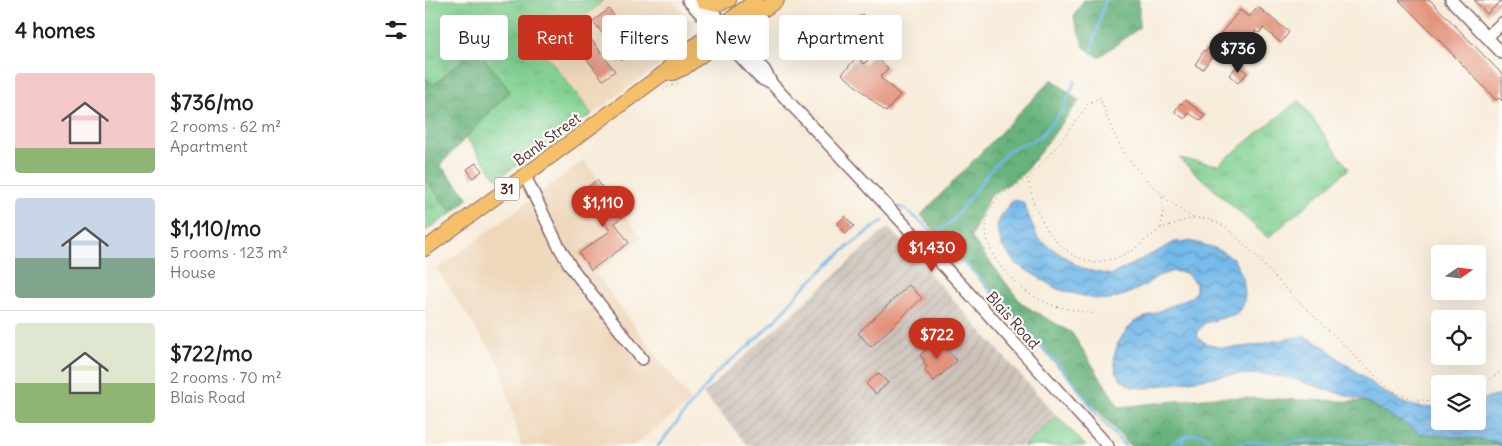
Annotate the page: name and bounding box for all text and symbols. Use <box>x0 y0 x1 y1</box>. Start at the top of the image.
chip: Buy <box>440 15 508 60</box>
chip: Rent <box>518 15 592 60</box>
chip: Filters <box>602 15 687 60</box>
chip: New <box>697 15 769 60</box>
chip: Apartment <box>779 15 902 60</box>
icon: filters <box>382 16 410 44</box>
text: 4 homes <box>15 17 95 44</box>
pin: $736 <box>1208 32 1268 74</box>
text: $736 <box>1220 38 1256 58</box>
text: $736/mo <box>170 89 254 116</box>
icon: home <box>55 93 115 153</box>
street label: Bank Street <box>510 108 584 170</box>
text: 2 rooms · 62 m² <box>170 116 281 136</box>
text: Apartment <box>170 136 248 156</box>
road number: 31 <box>495 178 519 200</box>
pin: $1,110 <box>562 186 644 228</box>
text: $1,110 <box>583 192 623 212</box>
text: $1,110/mo <box>170 215 261 242</box>
icon: home <box>55 218 115 278</box>
pin: $1,430 <box>891 230 973 273</box>
text: $1,430 <box>909 237 955 257</box>
text: 5 rooms · 123 m² <box>170 242 288 262</box>
north arrow <box>1431 245 1486 300</box>
map controls <box>1431 245 1486 430</box>
text: House <box>170 262 216 282</box>
street label: Blais Road <box>982 287 1044 353</box>
button: locate <box>1431 310 1486 365</box>
pin: $722 <box>907 318 967 360</box>
text: $722 <box>920 324 954 344</box>
text: $722/mo <box>170 340 253 367</box>
icon: home <box>55 343 115 403</box>
text: 2 rooms · 70 m² <box>170 367 282 387</box>
button: layers <box>1431 375 1486 430</box>
text: Blais Road <box>170 387 245 407</box>

